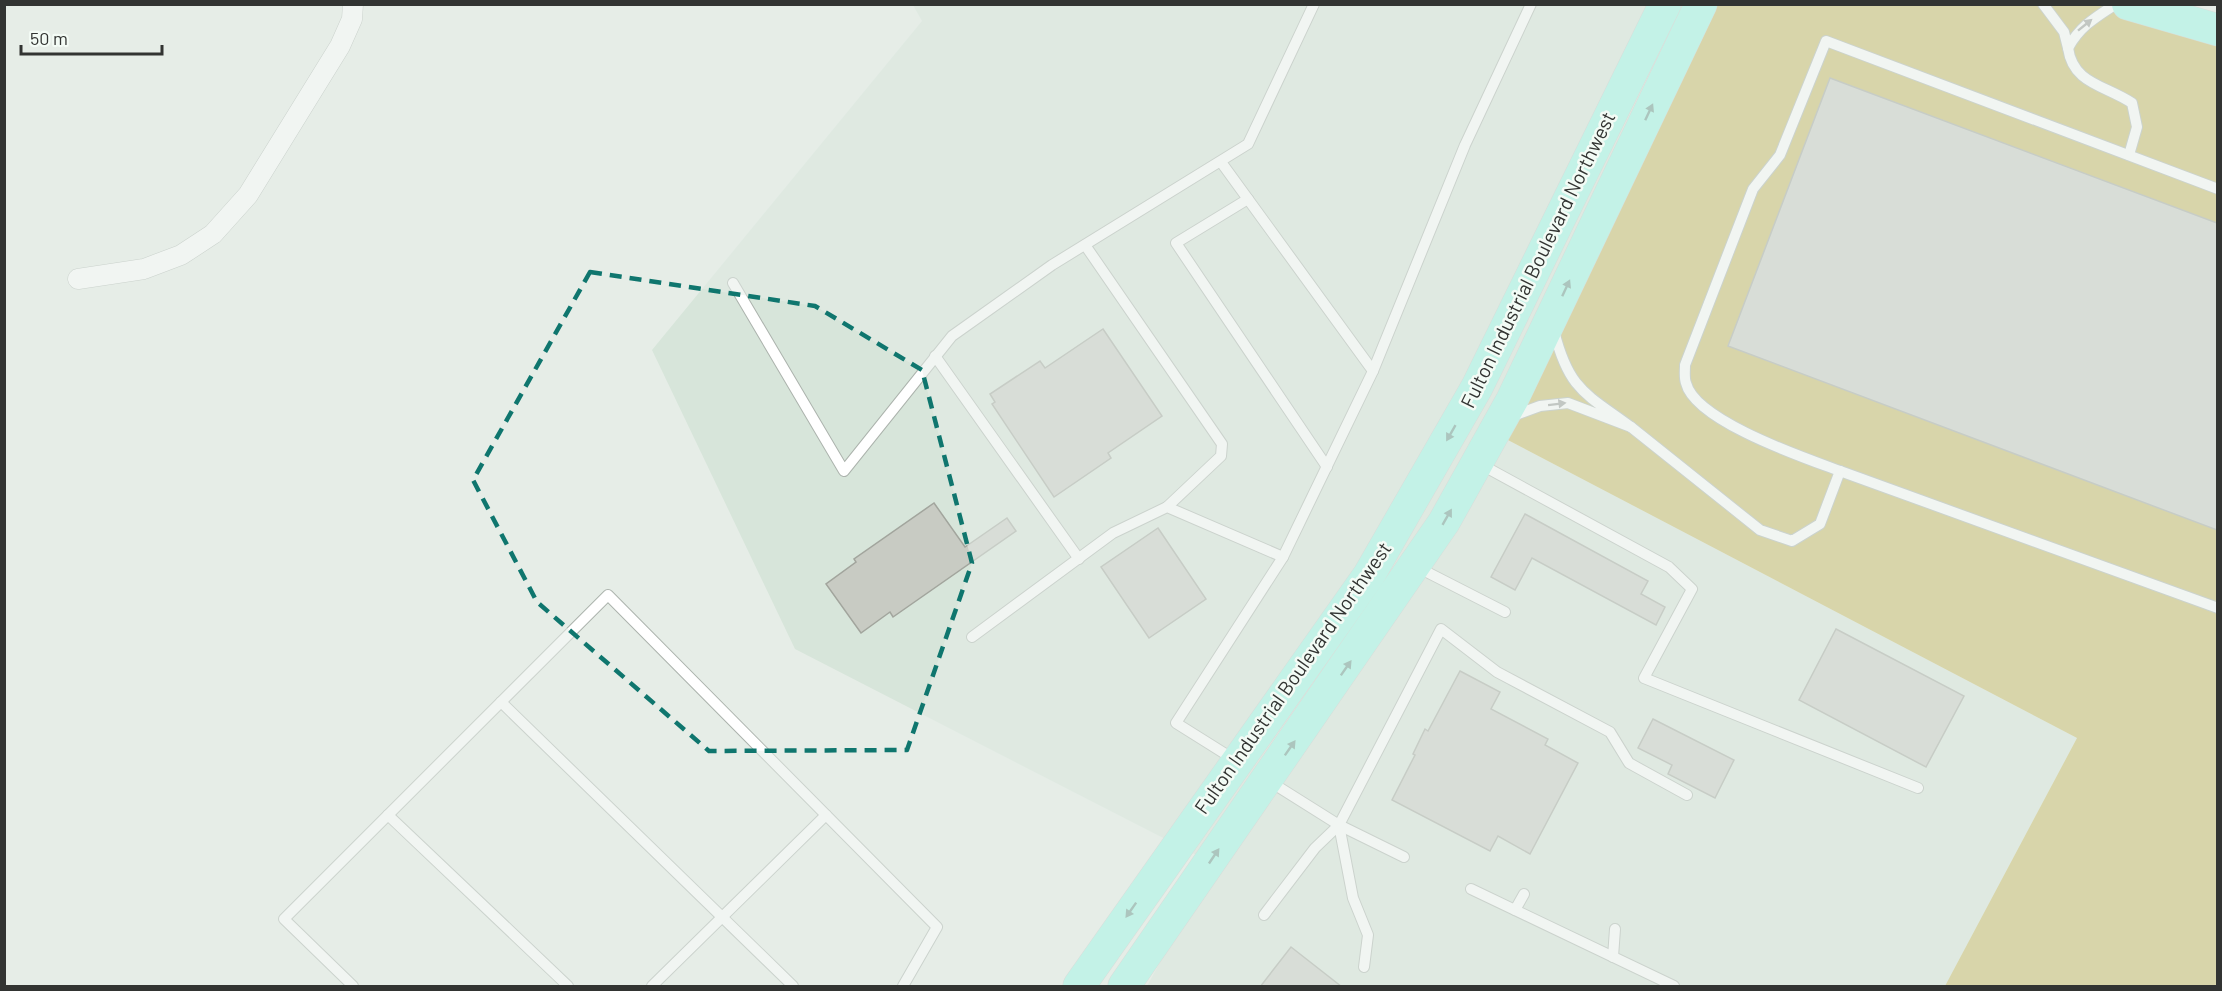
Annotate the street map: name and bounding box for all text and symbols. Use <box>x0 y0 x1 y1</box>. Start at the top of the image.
scale bar <box>21 18 162 56</box>
one-way arrow <box>2077 19 2092 32</box>
text: 50 m <box>30 27 68 49</box>
one-way arrow <box>1645 104 1654 121</box>
street label: Fulton Industrial Boulevard Northwest <box>1455 108 1619 412</box>
one-way arrow <box>1561 280 1570 297</box>
one-way arrow <box>1548 399 1567 409</box>
one-way arrow <box>1446 425 1456 442</box>
one-way arrow <box>1441 509 1452 525</box>
street label: Fulton Industrial Boulevard Northwest <box>1189 537 1396 818</box>
one-way arrow <box>1340 660 1352 676</box>
one-way arrow <box>1284 740 1296 756</box>
one-way arrow <box>1208 849 1220 865</box>
one-way arrow <box>1125 902 1137 918</box>

